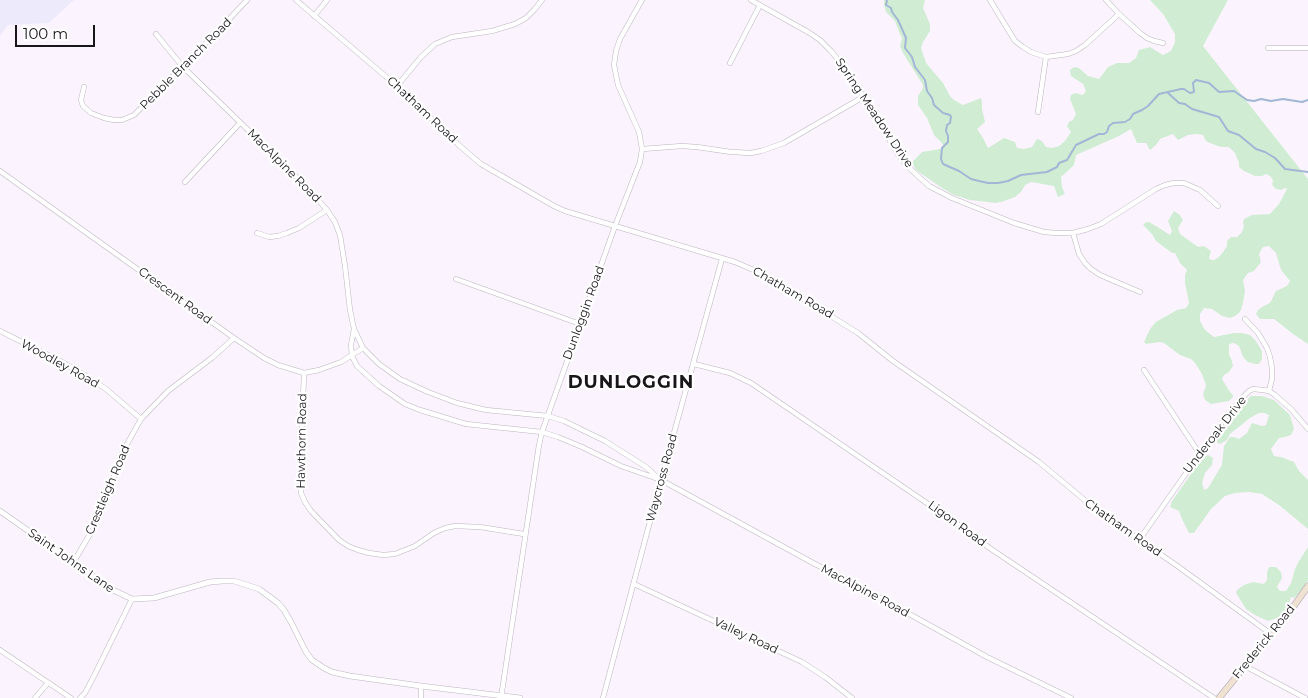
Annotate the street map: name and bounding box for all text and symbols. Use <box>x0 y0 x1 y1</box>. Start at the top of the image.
scale bar <box>18 15 98 47</box>
street label: Pebble Branch Road <box>137 15 235 113</box>
text: 100 m <box>23 24 68 43</box>
street label: Spring Meadow Drive <box>832 55 916 171</box>
street label: Chatham Road <box>384 74 460 146</box>
street label: MacAlpine Road <box>244 126 324 206</box>
street label: Crescent Road <box>135 264 215 328</box>
street label: Dunloggin Road <box>560 264 608 362</box>
street label: Chatham Road <box>750 264 836 322</box>
street label: Woodley Road <box>18 337 102 391</box>
district label: DUNLOGGIN <box>567 372 695 394</box>
street label: Hawthorn Road <box>294 393 310 489</box>
street label: Underoak Drive <box>1180 394 1250 476</box>
street label: Waycross Road <box>643 432 681 524</box>
street label: Crestleigh Road <box>83 443 133 537</box>
street label: Chatham Road <box>1082 496 1164 560</box>
street label: Ligon Road <box>925 498 989 550</box>
street label: Saint Johns Lane <box>25 526 117 596</box>
street label: MacAlpine Road <box>818 562 912 620</box>
street label: Frederick Road <box>1230 602 1298 682</box>
street label: Valley Road <box>711 615 781 657</box>

